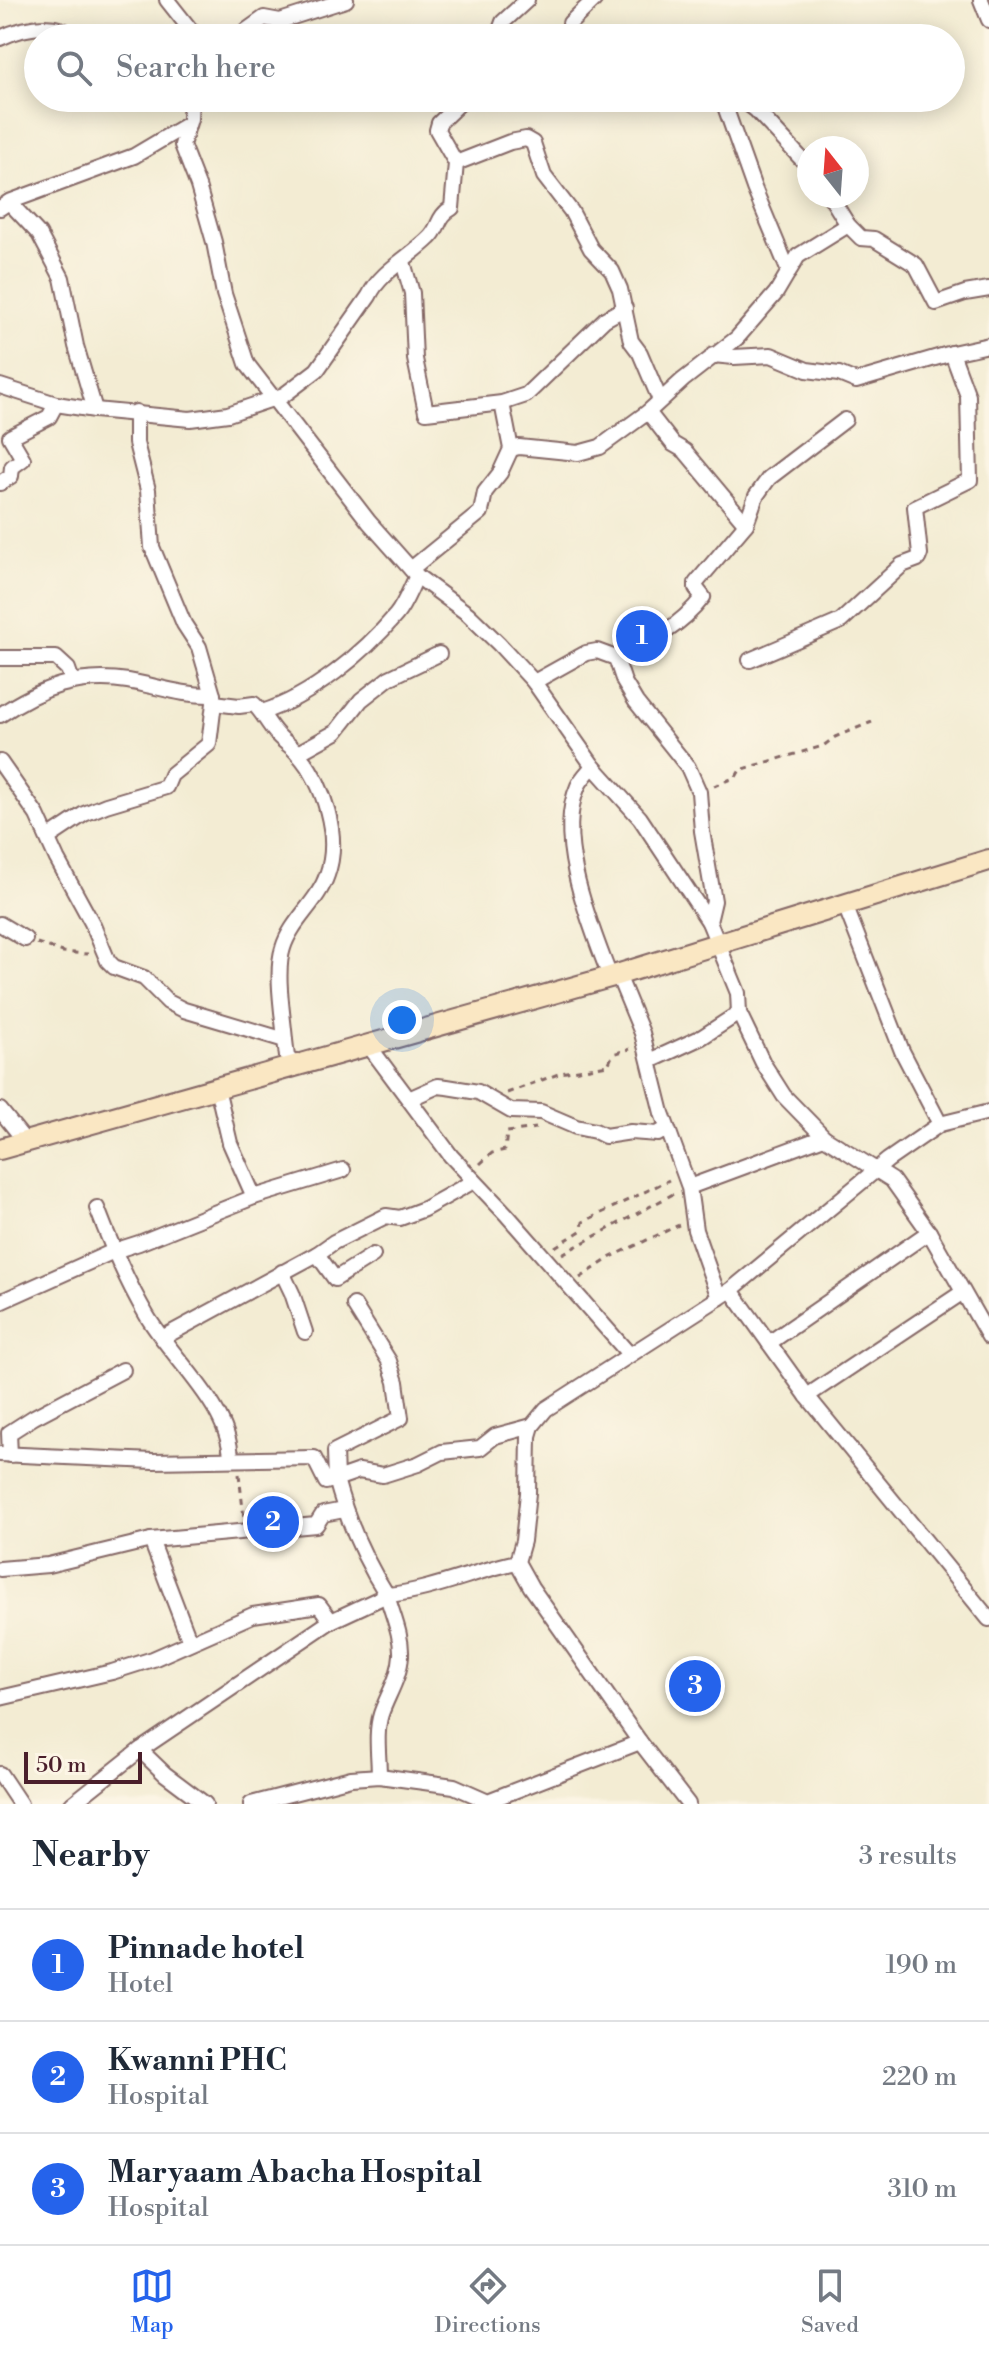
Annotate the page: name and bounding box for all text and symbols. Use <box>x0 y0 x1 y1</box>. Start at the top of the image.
search box <box>24 24 965 112</box>
icon: search <box>52 46 96 90</box>
text: Search here <box>116 49 276 87</box>
north arrow <box>797 136 869 208</box>
pin: 1 <box>616 606 668 666</box>
your location <box>382 1000 422 1040</box>
pin: 2 <box>247 1492 299 1552</box>
pin: 3 <box>669 1656 721 1716</box>
scale bar <box>24 1748 142 1784</box>
text: 50 m <box>36 1752 87 1779</box>
text: Nearby <box>32 1835 150 1877</box>
text: 3 results <box>859 1840 957 1872</box>
text: Pinnade hotel <box>108 1930 304 1968</box>
text: 1 <box>52 1949 64 1981</box>
text: 190 m <box>886 1949 957 1981</box>
text: Hotel <box>108 1968 173 2000</box>
text: Kwanni PHC <box>108 2042 287 2080</box>
text: 2 <box>50 2061 66 2093</box>
text: 220 m <box>882 2061 957 2093</box>
text: Hospital <box>108 2080 209 2112</box>
text: Maryaam Abacha Hospital <box>108 2154 482 2192</box>
text: 3 <box>50 2173 66 2205</box>
text: 310 m <box>888 2173 957 2205</box>
text: Hospital <box>108 2192 209 2224</box>
tab: Map <box>130 2264 174 2339</box>
tab: Directions <box>435 2264 541 2339</box>
tab: Saved <box>801 2264 859 2339</box>

